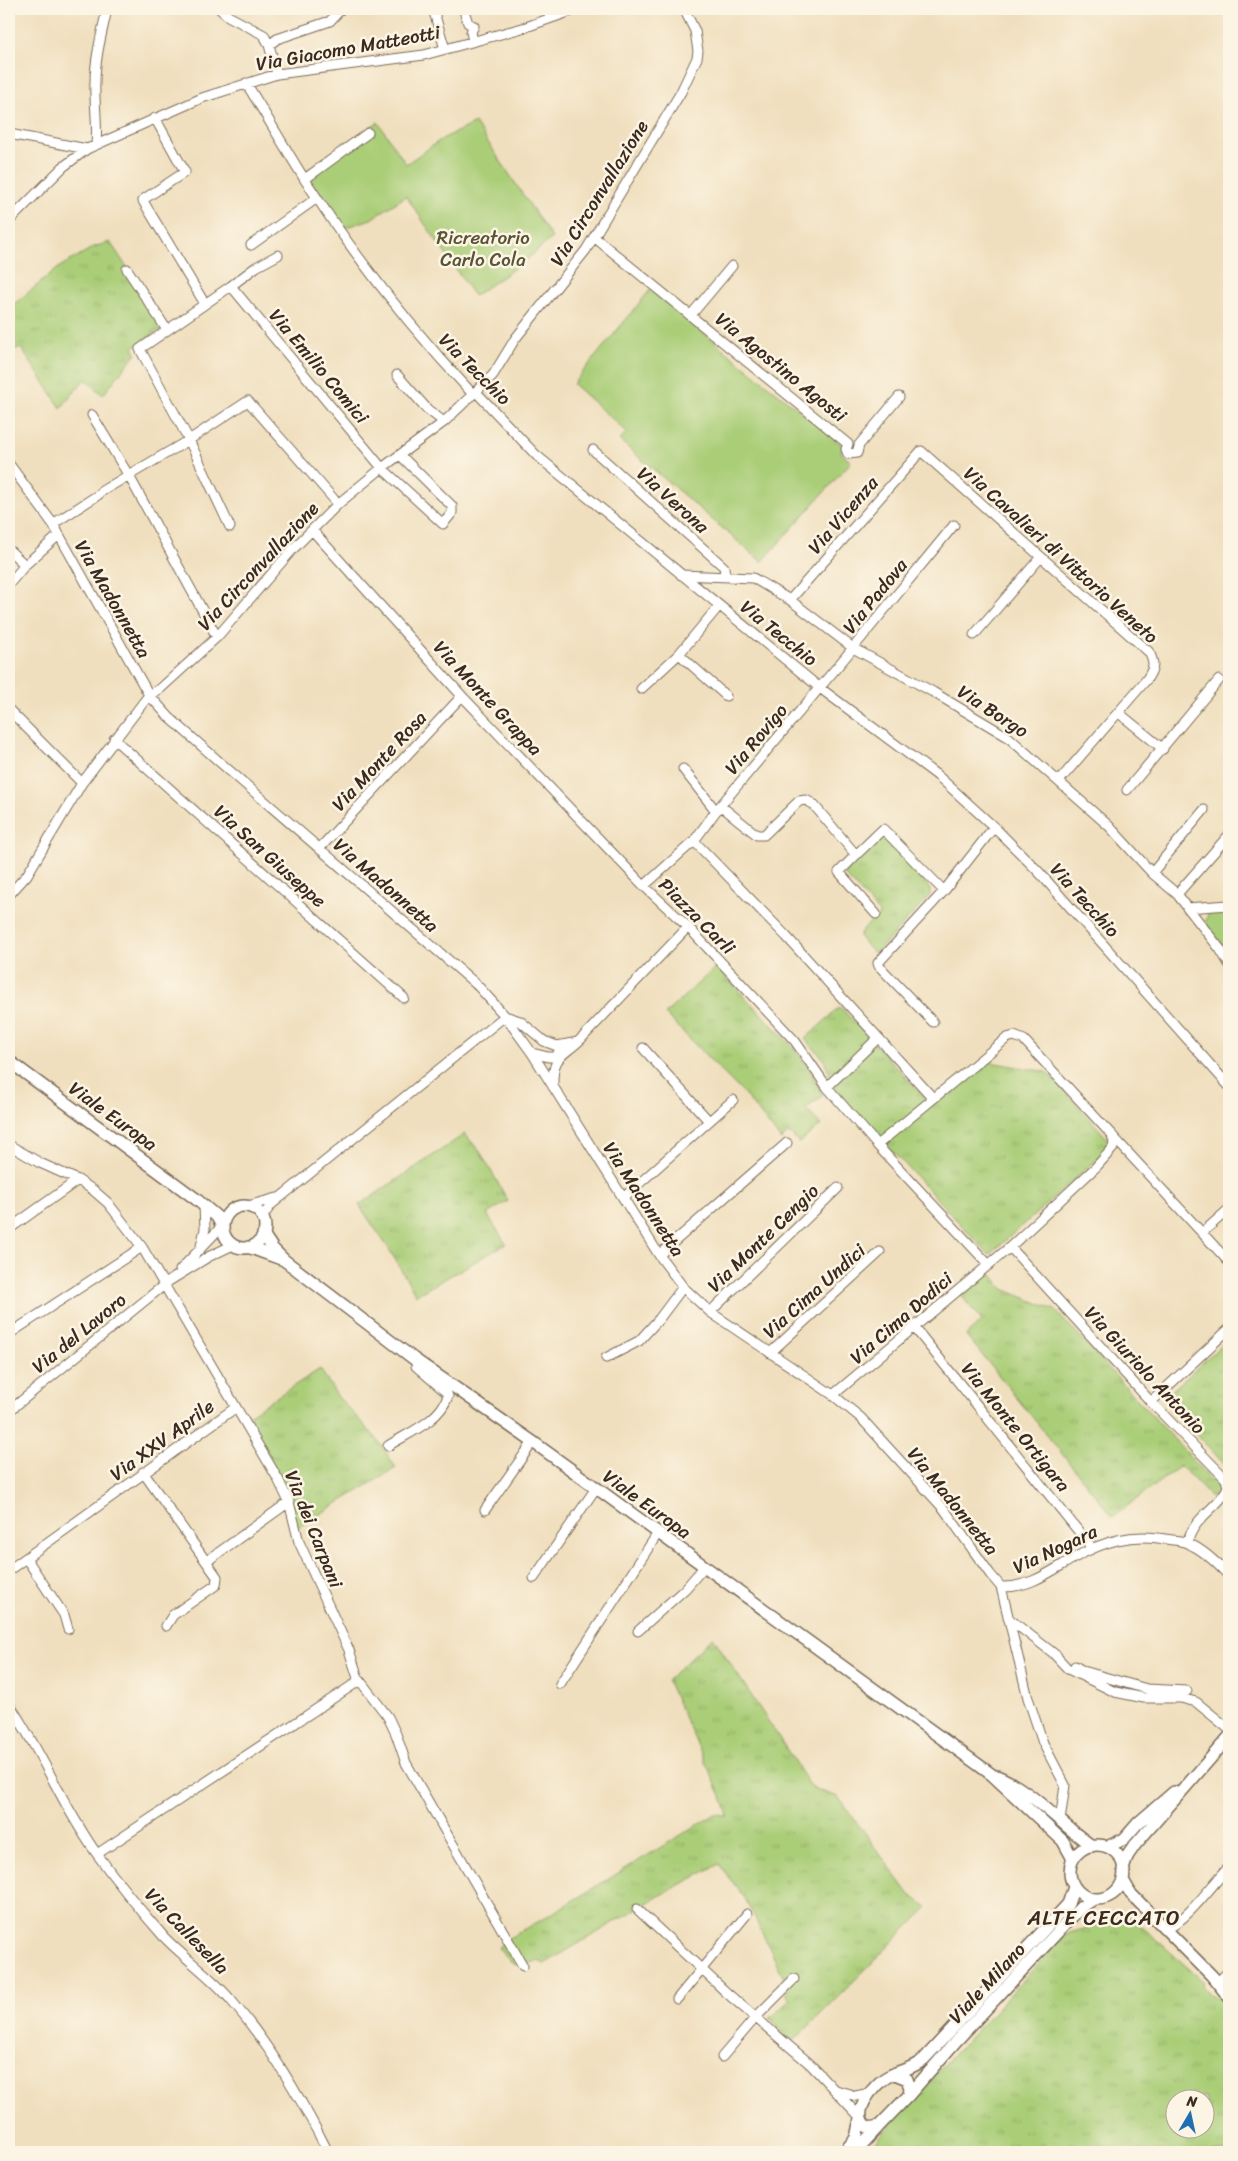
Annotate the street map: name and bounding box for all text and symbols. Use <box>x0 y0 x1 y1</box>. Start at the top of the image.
street label: Via Giacomo Matteotti <box>253 15 443 80</box>
street label: Via Circonvallazione <box>541 113 657 273</box>
park label: Ricreatorio Carlo Cola <box>436 221 530 276</box>
street label: Via Emilio Comici <box>261 301 378 432</box>
street label: Via Agostino Agosti <box>708 303 855 431</box>
street label: Via Tecchio <box>431 325 520 414</box>
street label: Via Verona <box>629 458 717 542</box>
street label: Via Cavalieri di Vittorio Veneto <box>956 458 1166 652</box>
street label: Via Vicenza <box>799 468 887 562</box>
street label: Via Circonvallazione <box>189 494 327 638</box>
street label: Via Madonnetta <box>66 534 161 665</box>
street label: Via Padova <box>834 550 916 641</box>
street label: Via Tecchio <box>733 591 826 675</box>
street label: Via Monte Grappa <box>425 632 551 764</box>
street label: Via Borgo <box>951 675 1036 747</box>
street label: Via Rovigo <box>716 695 796 782</box>
street label: Via Monte Rosa <box>323 703 435 819</box>
street label: Via San Giuseppe <box>206 796 334 916</box>
street label: Via Madonnetta <box>325 829 447 941</box>
street label: Via Tecchio <box>1042 855 1128 946</box>
street label: Piazza Carli <box>650 869 744 963</box>
street label: Viale Europa <box>62 1072 165 1160</box>
street label: Via Madonnetta <box>594 1135 694 1264</box>
street label: Via Monte Cengio <box>699 1175 827 1301</box>
street label: Via Cima Undici <box>755 1235 874 1347</box>
street label: Via Cima Dodici <box>842 1263 961 1373</box>
street label: Via del Lavoro <box>24 1284 134 1382</box>
street label: Via Giuriolo Antonio <box>1076 1298 1214 1442</box>
street label: Via Monte Ortigara <box>953 1354 1079 1500</box>
street label: Via XXV Aprile <box>103 1390 222 1490</box>
street label: Via Madonnetta <box>899 1439 1008 1563</box>
street label: Viale Europa <box>596 1460 699 1548</box>
street label: Via dei Carpani <box>275 1465 353 1594</box>
street label: Via Nogara <box>1007 1515 1103 1583</box>
street label: Via Callesella <box>137 1880 238 1983</box>
district label: ALTE CECCATO <box>1026 1899 1181 1937</box>
street label: Viale Milano <box>940 1935 1034 2031</box>
north arrow <box>1166 2088 1216 2138</box>
text: N <box>1184 2088 1199 2115</box>

